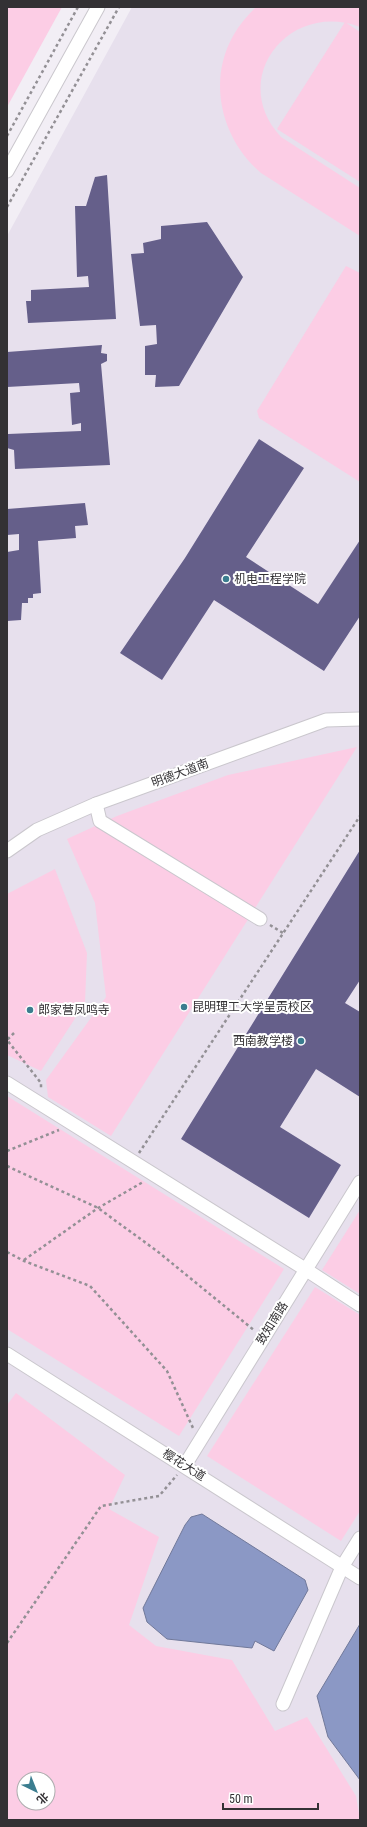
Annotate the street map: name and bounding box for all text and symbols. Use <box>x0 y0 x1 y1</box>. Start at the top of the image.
place label: 机电工程学院 <box>234 572 306 586</box>
marker: 机电工程学院 <box>221 574 231 584</box>
street label: 明德大道南 <box>149 756 211 790</box>
place label: 昆明理工大学呈贡校区 <box>192 1000 312 1014</box>
marker: 昆明理工大学呈贡校区 <box>179 1002 189 1012</box>
place label: 郎家营凤鸣寺 <box>38 1003 110 1017</box>
marker: 郎家营凤鸣寺 <box>25 1005 35 1015</box>
place label: 西南教学楼 <box>233 1034 293 1048</box>
marker: 西南教学楼 <box>296 1036 306 1046</box>
street label: 致知南路 <box>253 1299 291 1347</box>
street label: 樱花大道 <box>160 1446 208 1484</box>
north arrow <box>16 1771 56 1811</box>
scale bar <box>223 1785 318 1811</box>
text: 北 <box>34 1789 51 1806</box>
text: 50 m <box>229 1792 253 1806</box>

